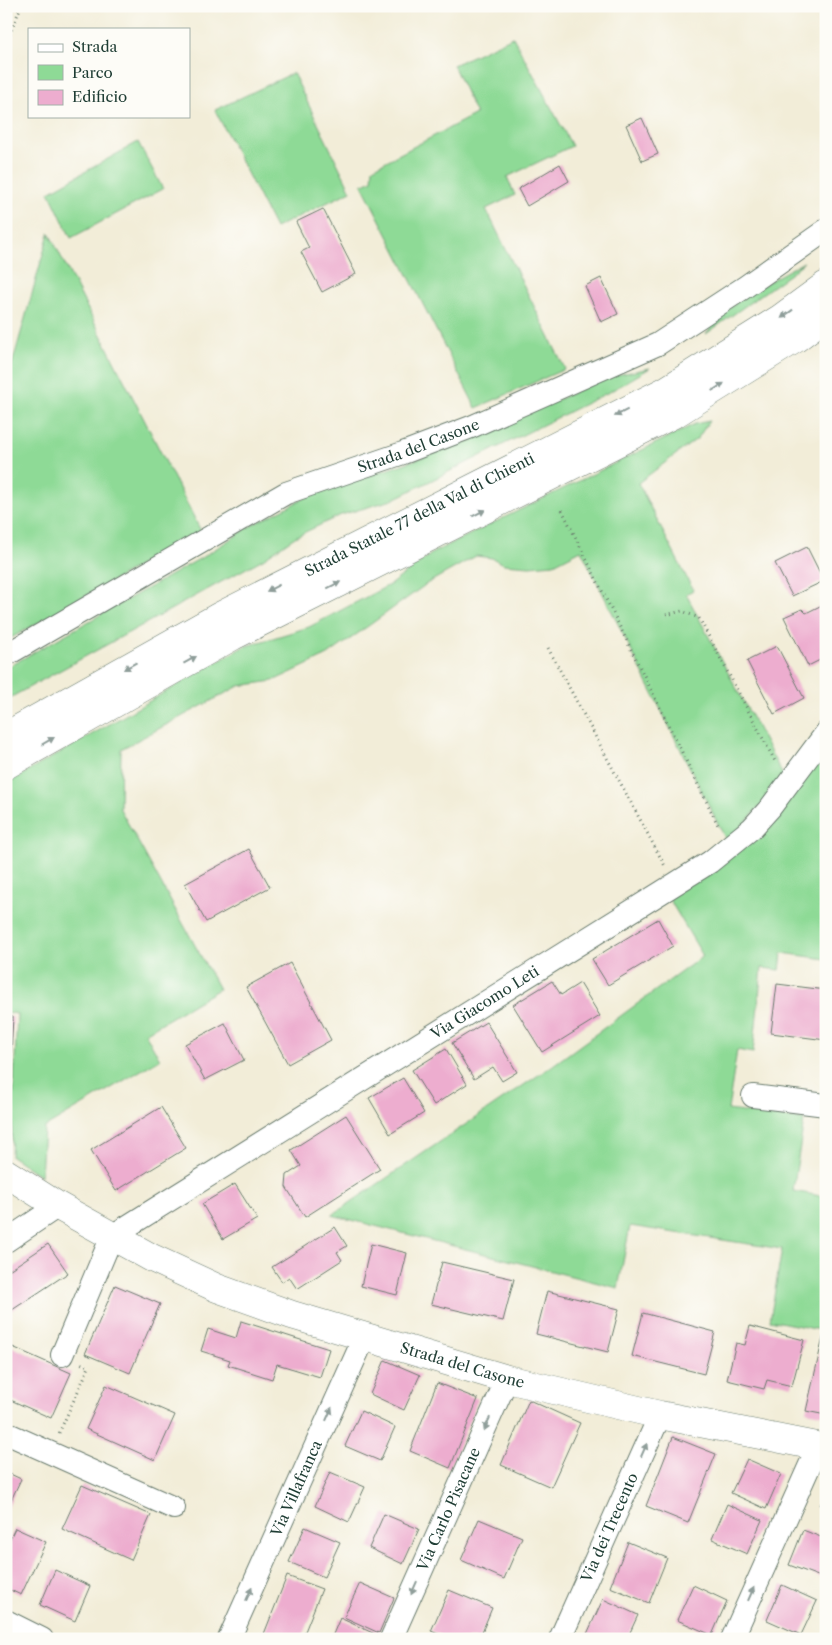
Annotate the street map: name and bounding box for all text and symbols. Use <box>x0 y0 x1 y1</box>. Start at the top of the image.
legend <box>28 28 190 118</box>
text: Strada <box>72 37 118 56</box>
text: Parco <box>72 63 113 82</box>
text: Edificio <box>72 87 127 106</box>
one-way arrow <box>780 309 794 319</box>
one-way arrow <box>711 383 724 392</box>
one-way arrow <box>614 409 628 417</box>
street label: Strada del Casone <box>355 415 482 477</box>
street label: Strada Statale 77 della Val di Chienti <box>301 448 538 581</box>
one-way arrow <box>472 509 487 517</box>
one-way arrow <box>327 581 341 589</box>
one-way arrow <box>266 584 280 592</box>
one-way arrow <box>183 656 196 665</box>
one-way arrow <box>123 662 138 670</box>
one-way arrow <box>41 737 56 745</box>
street label: Via Giacomo Leti <box>426 961 543 1044</box>
street label: Strada del Casone <box>398 1338 526 1392</box>
one-way arrow <box>326 1407 334 1421</box>
one-way arrow <box>483 1417 491 1431</box>
street label: Via Villafranca <box>266 1437 326 1540</box>
one-way arrow <box>641 1443 649 1457</box>
street label: Via Carlo Pisacane <box>412 1444 484 1575</box>
street label: Via dei Trecento <box>576 1470 642 1586</box>
one-way arrow <box>409 1581 417 1595</box>
one-way arrow <box>245 1587 253 1601</box>
one-way arrow <box>748 1587 756 1601</box>

